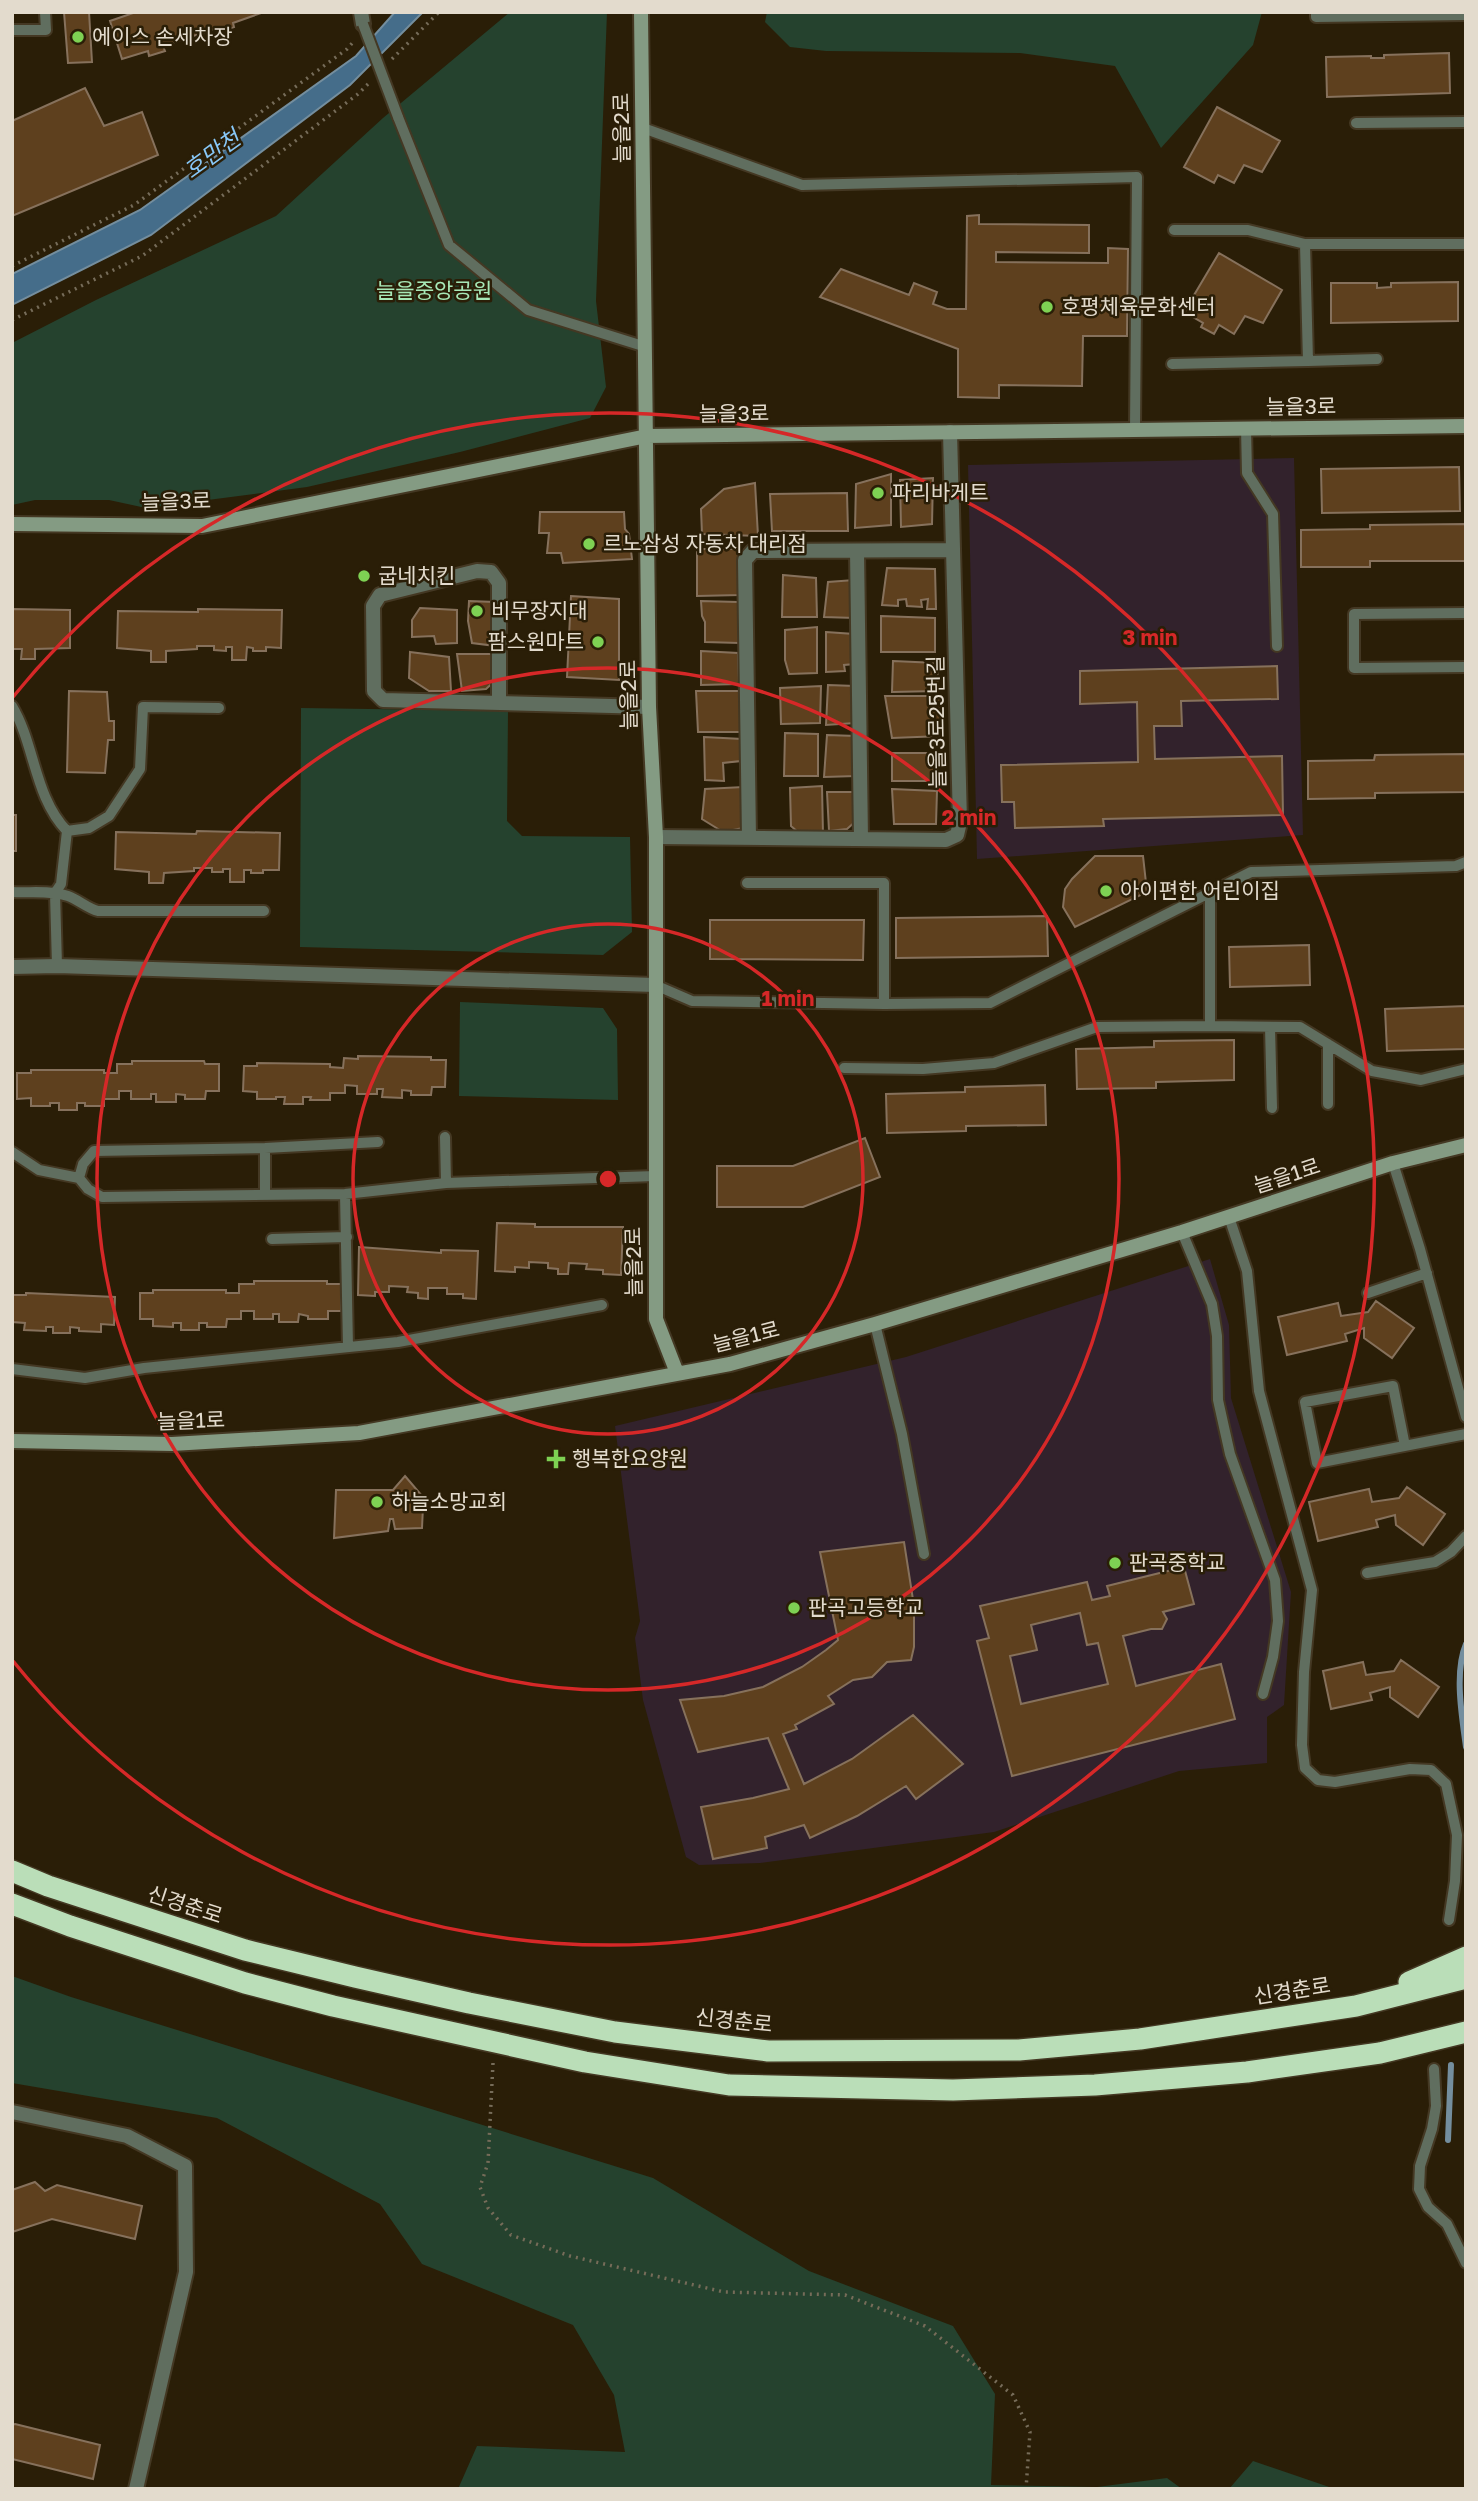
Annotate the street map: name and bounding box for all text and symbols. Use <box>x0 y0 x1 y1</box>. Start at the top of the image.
place label: 에이스 손세차장 <box>92 23 233 49</box>
marker: 에이스 손세차장 <box>70 29 86 45</box>
street label: 늘을2로 <box>607 93 635 163</box>
water label: 호만천 <box>178 122 248 183</box>
park label: 늘을중앙공원 <box>376 277 492 303</box>
place label: 호평체육문화센터 <box>1061 293 1216 319</box>
marker: 호평체육문화센터 <box>1039 299 1055 315</box>
street label: 늘을3로 <box>1266 392 1336 420</box>
street label: 늘을3로 <box>699 399 769 427</box>
place label: 파리바게트 <box>892 479 989 505</box>
marker: 파리바게트 <box>870 485 886 501</box>
street label: 늘을3로 <box>140 487 212 515</box>
place label: 르노삼성 자동차 대리점 <box>603 530 807 556</box>
marker: 르노삼성 자동차 대리점 <box>581 536 597 552</box>
place label: 굽네치킨 <box>378 562 455 588</box>
marker: 굽네치킨 <box>356 568 372 584</box>
place label: 비무장지대 <box>491 597 588 623</box>
marker: 비무장지대 <box>469 603 485 619</box>
text: 3 min <box>1123 624 1177 650</box>
place label: 팜스원마트 <box>487 628 584 654</box>
marker: 팜스원마트 <box>590 634 606 650</box>
street label: 늘을3로25번길 <box>922 655 950 789</box>
street label: 늘을2로 <box>614 660 642 730</box>
text: 2 min <box>942 804 996 830</box>
place label: 아이편한 어린이집 <box>1120 877 1280 903</box>
marker: 아이편한 어린이집 <box>1098 883 1114 899</box>
text: 1 min <box>762 985 814 1011</box>
street label: 늘을1로 <box>1250 1152 1323 1198</box>
centre of rings <box>596 1167 620 1191</box>
street label: 늘을2로 <box>619 1227 647 1297</box>
street label: 늘을1로 <box>710 1315 782 1357</box>
street label: 늘을1로 <box>156 1406 225 1434</box>
place label: 행복한요양원 <box>572 1445 688 1471</box>
marker: 행복한요양원 <box>546 1449 566 1469</box>
place label: 하늘소망교회 <box>391 1488 507 1514</box>
marker: 하늘소망교회 <box>369 1494 385 1510</box>
place label: 판곡중학교 <box>1129 1549 1226 1575</box>
marker: 판곡중학교 <box>1107 1555 1123 1571</box>
place label: 판곡고등학교 <box>808 1594 924 1620</box>
marker: 판곡고등학교 <box>786 1600 802 1616</box>
street label: 신경춘로 <box>145 1880 226 1928</box>
street label: 신경춘로 <box>1252 1971 1332 2009</box>
street label: 신경춘로 <box>694 2003 774 2037</box>

